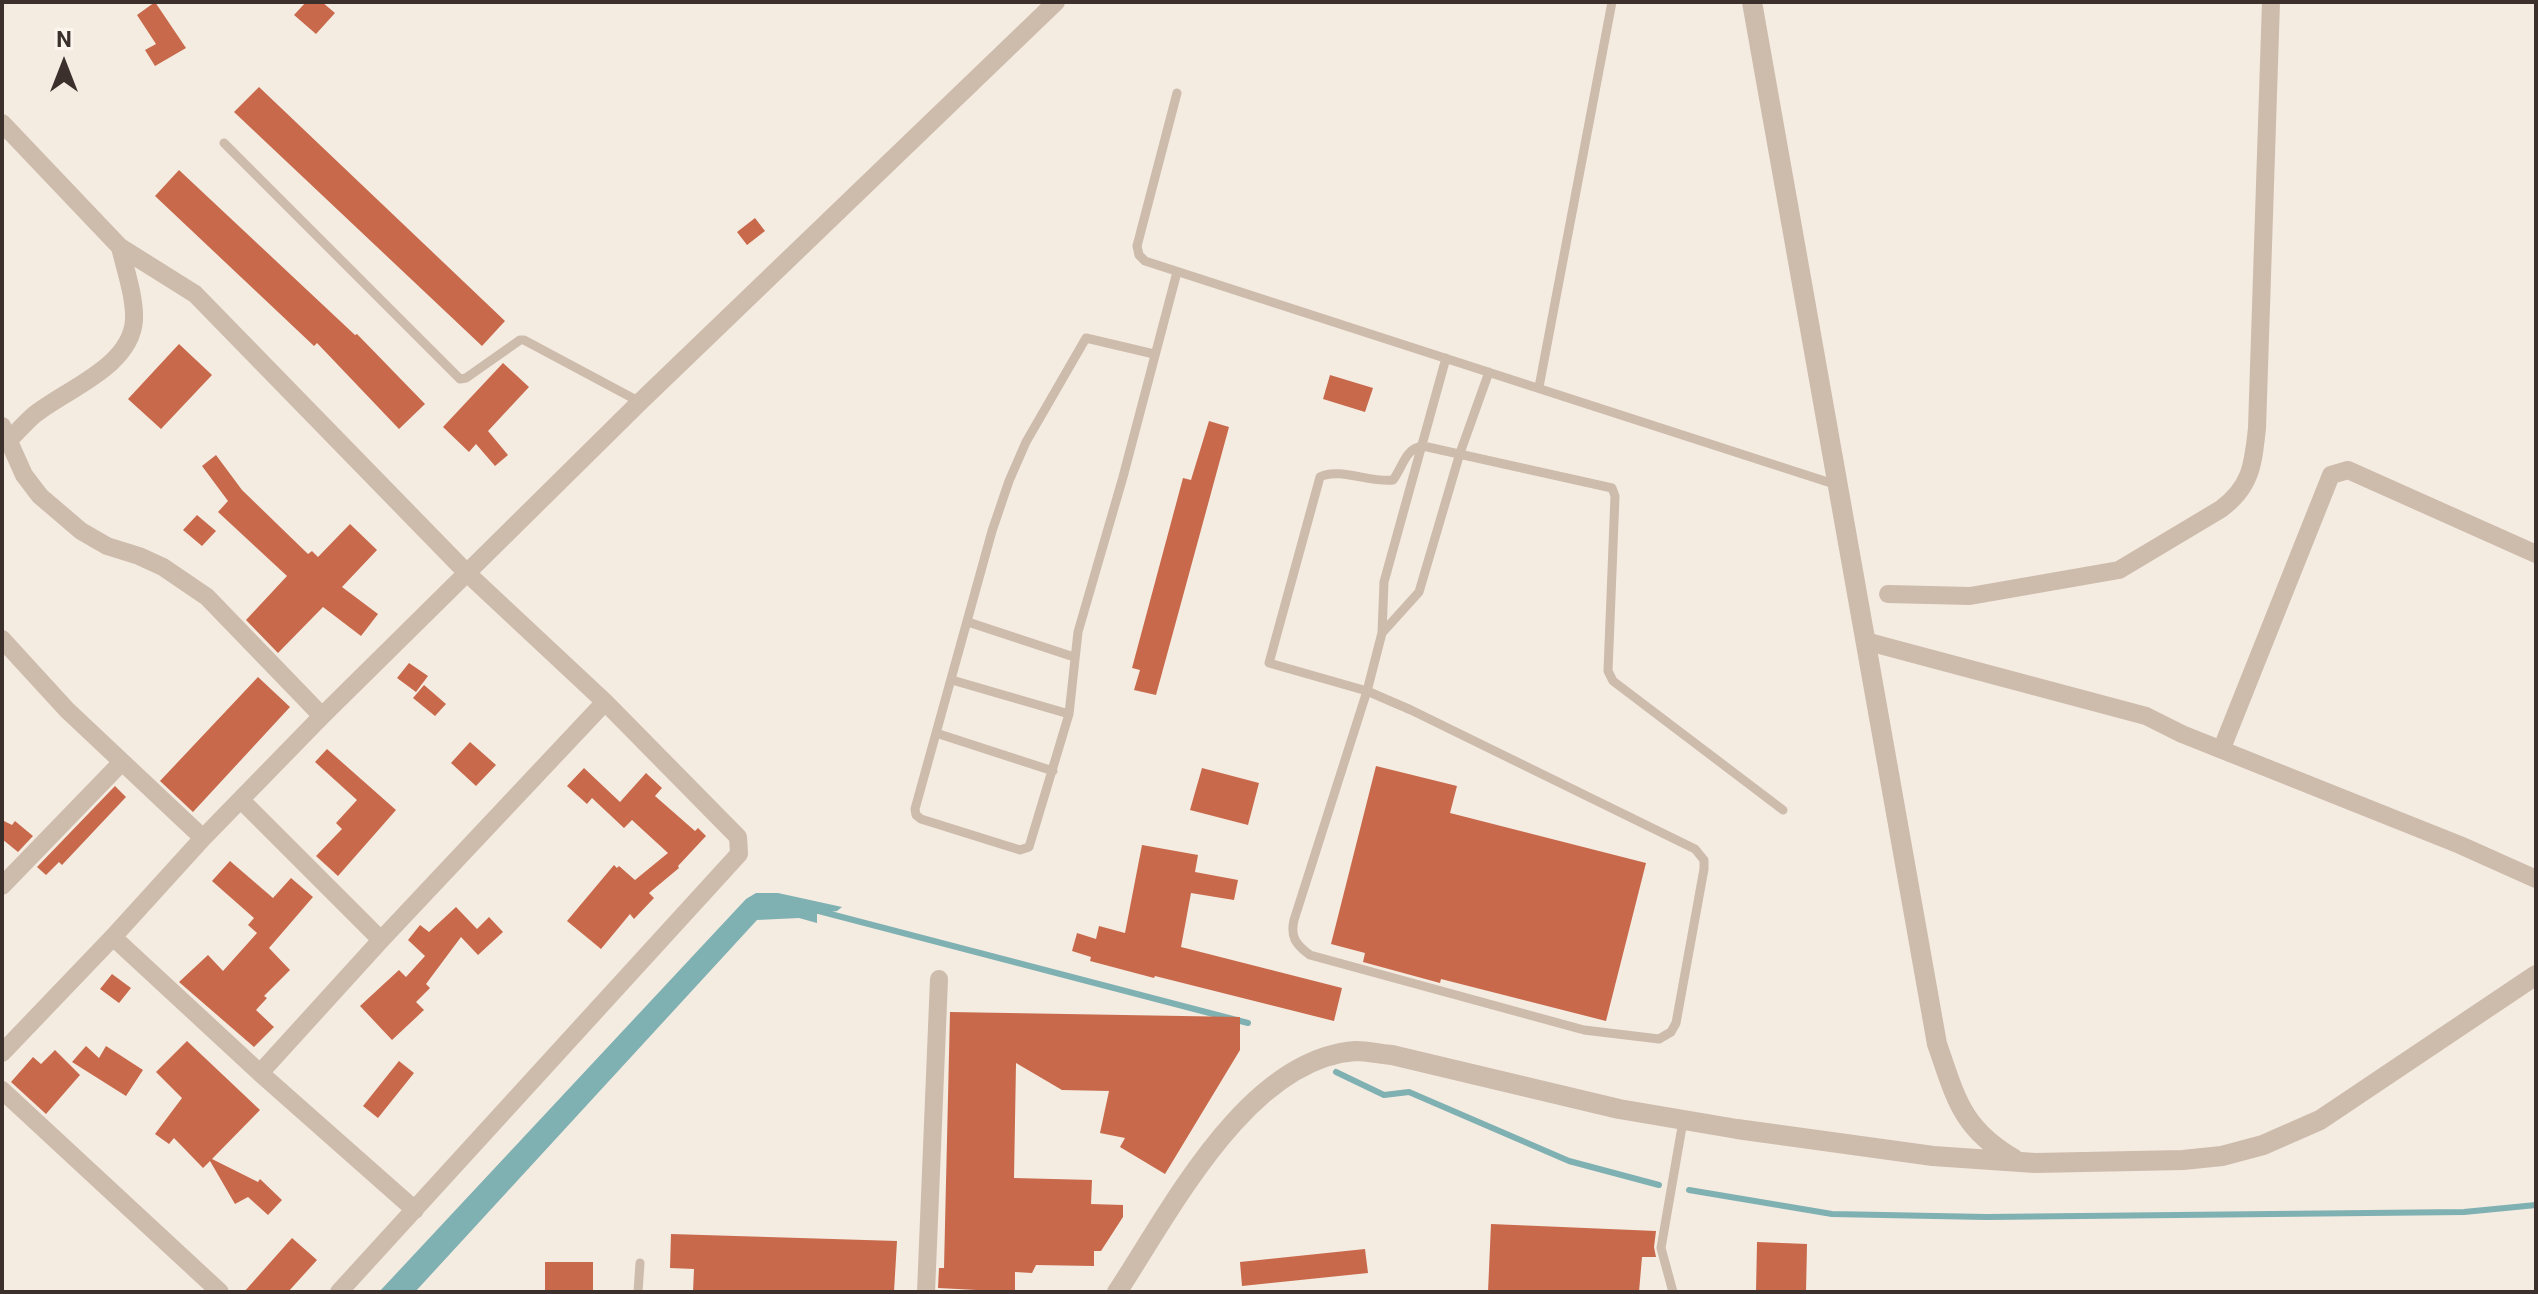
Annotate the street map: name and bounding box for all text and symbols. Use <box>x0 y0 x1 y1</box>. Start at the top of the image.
north arrow <box>24 24 104 104</box>
text: N <box>56 27 72 52</box>

